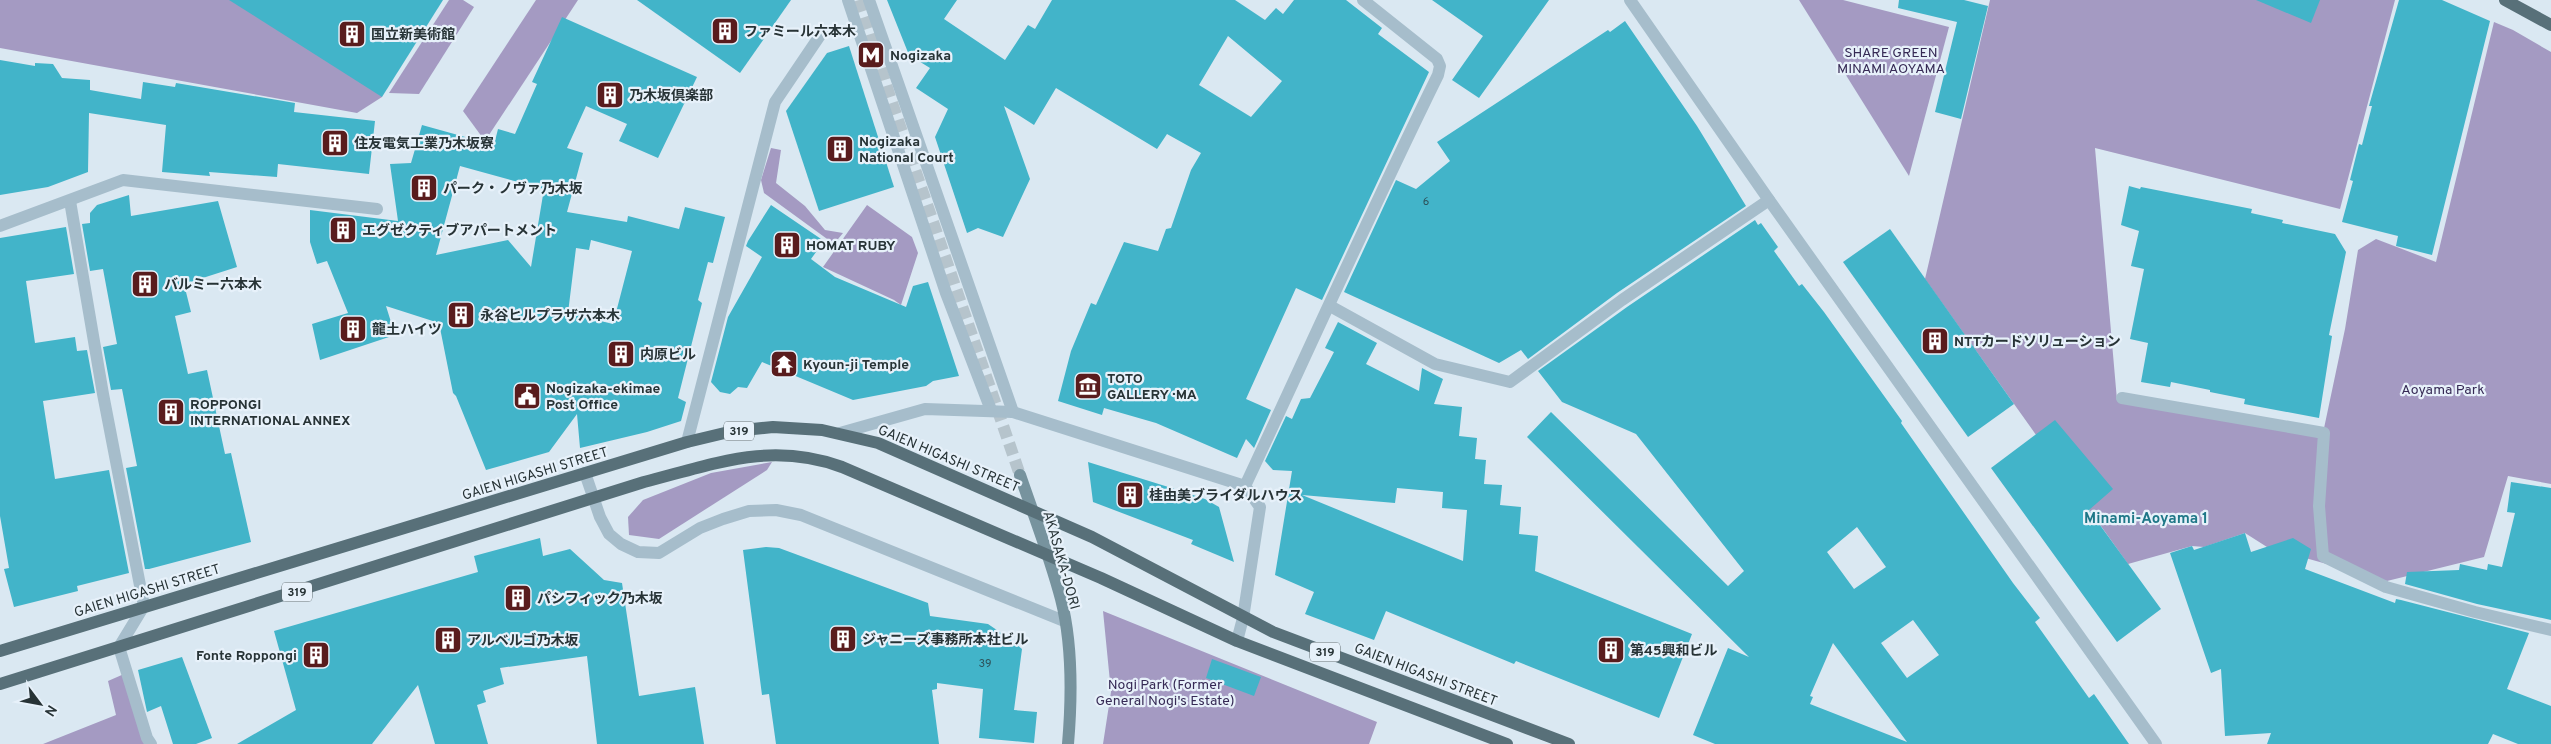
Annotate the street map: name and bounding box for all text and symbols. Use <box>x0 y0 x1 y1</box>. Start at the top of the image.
building icon: ファミール六本木 <box>710 16 740 46</box>
building icon: 国立新美術館 <box>337 19 367 49</box>
place label: ファミール六本木 <box>744 24 856 41</box>
place label: 国立新美術館 <box>371 27 455 44</box>
metro station icon: Nogizaka <box>856 40 886 70</box>
park label: SHARE GREEN MINAMI AOYAMA <box>1837 45 1945 78</box>
place label: Nogizaka <box>890 48 951 65</box>
building icon: 乃木坂倶楽部 <box>595 80 625 110</box>
place label: 乃木坂倶楽部 <box>629 88 713 105</box>
building icon: 住友電気工業乃木坂寮 <box>320 128 350 158</box>
building icon: Nogizaka National Court <box>825 134 855 164</box>
place label: Nogizaka National Court <box>859 134 954 167</box>
place label: 住友電気工業乃木坂寮 <box>354 135 494 153</box>
building icon: パーク・ノヴァ乃木坂 <box>409 173 439 203</box>
place label: パーク・ノヴァ乃木坂 <box>443 181 583 198</box>
house number: 6 <box>1423 195 1429 209</box>
building icon: エグゼクティブアパートメント <box>328 215 358 245</box>
place label: エグゼクティブアパートメント <box>362 222 557 240</box>
building icon: HOMAT RUBY <box>772 230 802 260</box>
place label: HOMAT RUBY <box>806 238 896 255</box>
building icon: バルミー六本木 <box>130 269 160 299</box>
place label: バルミー六本木 <box>164 277 262 294</box>
building icon: 永谷ヒルプラザ六本木 <box>446 300 476 330</box>
place label: 永谷ヒルプラザ六本木 <box>480 308 620 325</box>
building icon: 龍土ハイツ <box>338 314 368 344</box>
place label: 龍土ハイツ <box>372 322 442 339</box>
building icon: NTTカードソリューション <box>1920 326 1950 356</box>
place label: NTTカードソリューション <box>1954 334 2121 351</box>
building icon: 内原ビル <box>606 339 636 369</box>
place label: 内原ビル <box>640 347 696 364</box>
temple icon: Kyoun-ji Temple <box>769 349 799 379</box>
place label: Kyoun-ji Temple <box>803 357 909 374</box>
museum icon: TOTO GALLERY · MA <box>1073 371 1103 401</box>
place label: TOTO GALLERY · MA <box>1107 371 1197 404</box>
public building icon: Nogizaka-ekimae Post Office <box>512 381 542 411</box>
place label: Nogizaka-ekimae Post Office <box>546 381 661 414</box>
park label: Aoyama Park <box>2401 382 2485 399</box>
building icon: ROPPONGI INTERNATIONAL ANNEX <box>156 397 186 427</box>
place label: ROPPONGI INTERNATIONAL ANNEX <box>190 397 351 430</box>
road number: 319 <box>724 422 754 441</box>
street label: GAIEN HIGASHI STREET <box>875 422 1022 497</box>
street label: GAIEN HIGASHI STREET <box>460 444 611 505</box>
building icon: 桂由美ブライダルハウス <box>1115 480 1145 510</box>
place label: 桂由美ブライダルハウス <box>1149 487 1302 505</box>
street label: AKASAKA-DORI <box>1038 509 1083 612</box>
district label: Minami-Aoyama 1 <box>2084 510 2208 529</box>
street label: GAIEN HIGASHI STREET <box>72 561 223 622</box>
road number: 319 <box>282 582 312 602</box>
building icon: パシフィック乃木坂 <box>503 583 533 613</box>
place label: パシフィック乃木坂 <box>537 591 663 608</box>
building icon: ジャニーズ事務所本社ビル <box>828 624 858 654</box>
building icon: アルベルゴ乃木坂 <box>433 625 463 655</box>
place label: ジャニーズ事務所本社ビル <box>862 631 1029 649</box>
place label: アルベルゴ乃木坂 <box>467 632 579 650</box>
building icon: 第45興和ビル <box>1596 635 1626 665</box>
building icon: Fonte Roppongi <box>301 640 331 670</box>
street label: GAIEN HIGASHI STREET <box>1351 640 1499 711</box>
road number: 319 <box>1310 642 1340 662</box>
place label: 第45興和ビル <box>1630 642 1718 660</box>
place label: Fonte Roppongi <box>196 648 297 665</box>
house number: 39 <box>979 657 991 671</box>
park label: Nogi Park (Former General Nogi's Estate) <box>1095 677 1235 710</box>
north arrow <box>15 679 65 729</box>
text: N <box>40 701 60 719</box>

